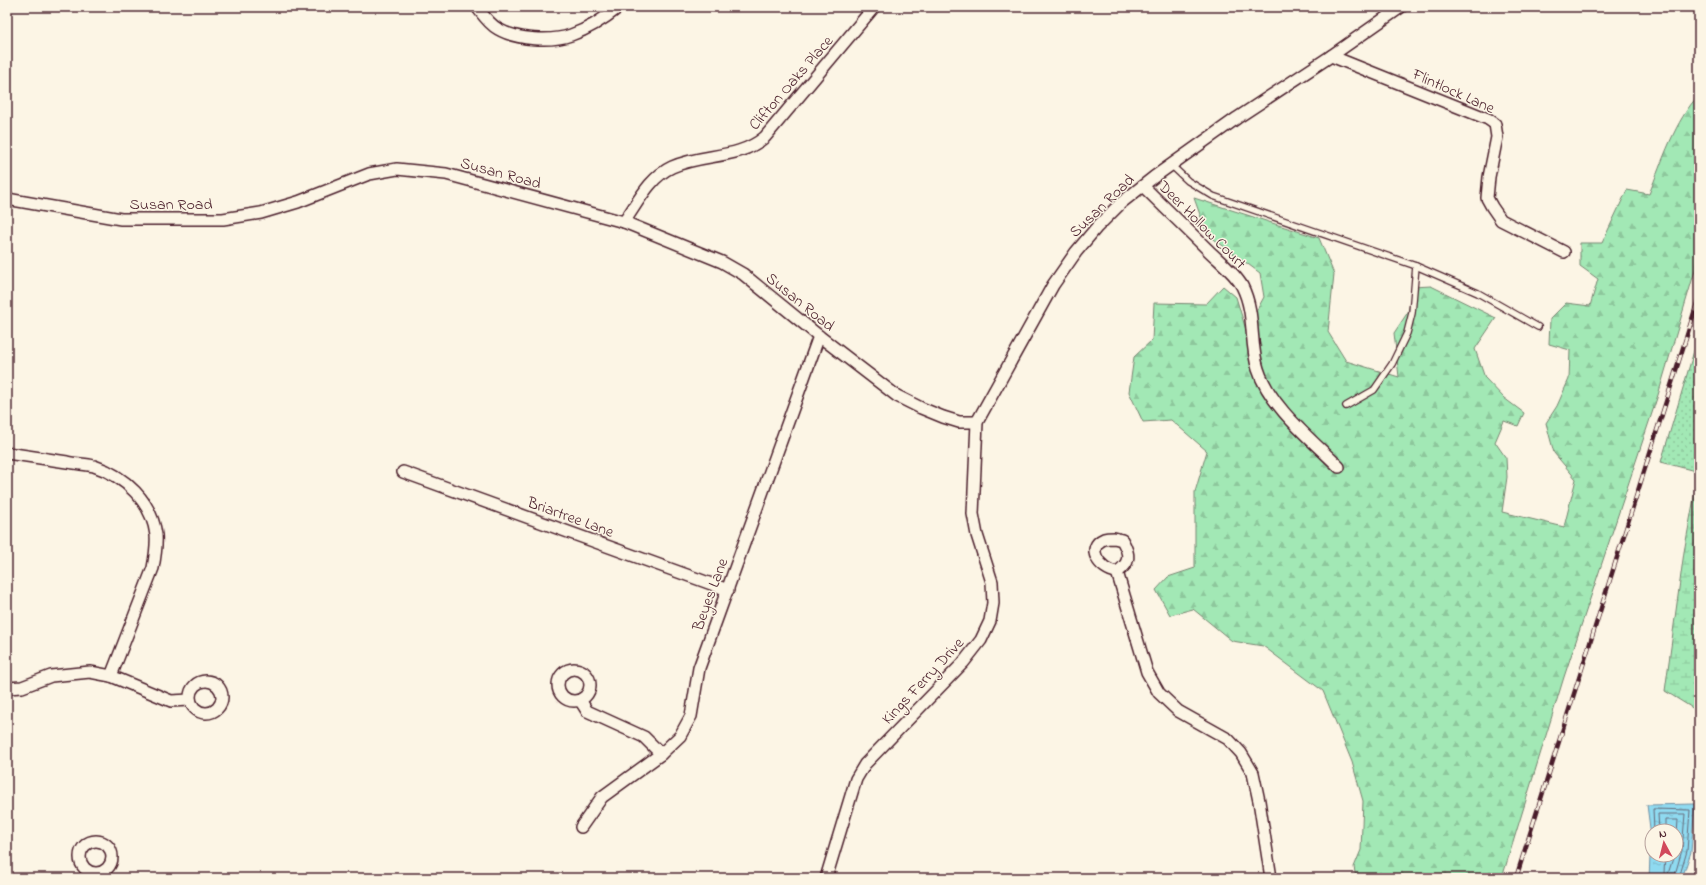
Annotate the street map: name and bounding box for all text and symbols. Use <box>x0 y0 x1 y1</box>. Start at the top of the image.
street label: Clifton Oaks Place <box>743 30 840 136</box>
street label: Flintlock Lane <box>1407 63 1499 121</box>
street label: Susan Road <box>457 152 544 196</box>
street label: Susan Road <box>1064 169 1141 244</box>
street label: Deer Hollow Court <box>1151 175 1252 276</box>
street label: Susan Road <box>130 193 212 217</box>
street label: Susan Road <box>760 267 839 338</box>
street label: Briartree Lane <box>523 491 618 545</box>
street label: Beyes Lane <box>686 554 735 635</box>
street label: Kings Ferry Drive <box>877 632 971 730</box>
north arrow <box>1644 823 1684 863</box>
text: N <box>1658 826 1668 842</box>

